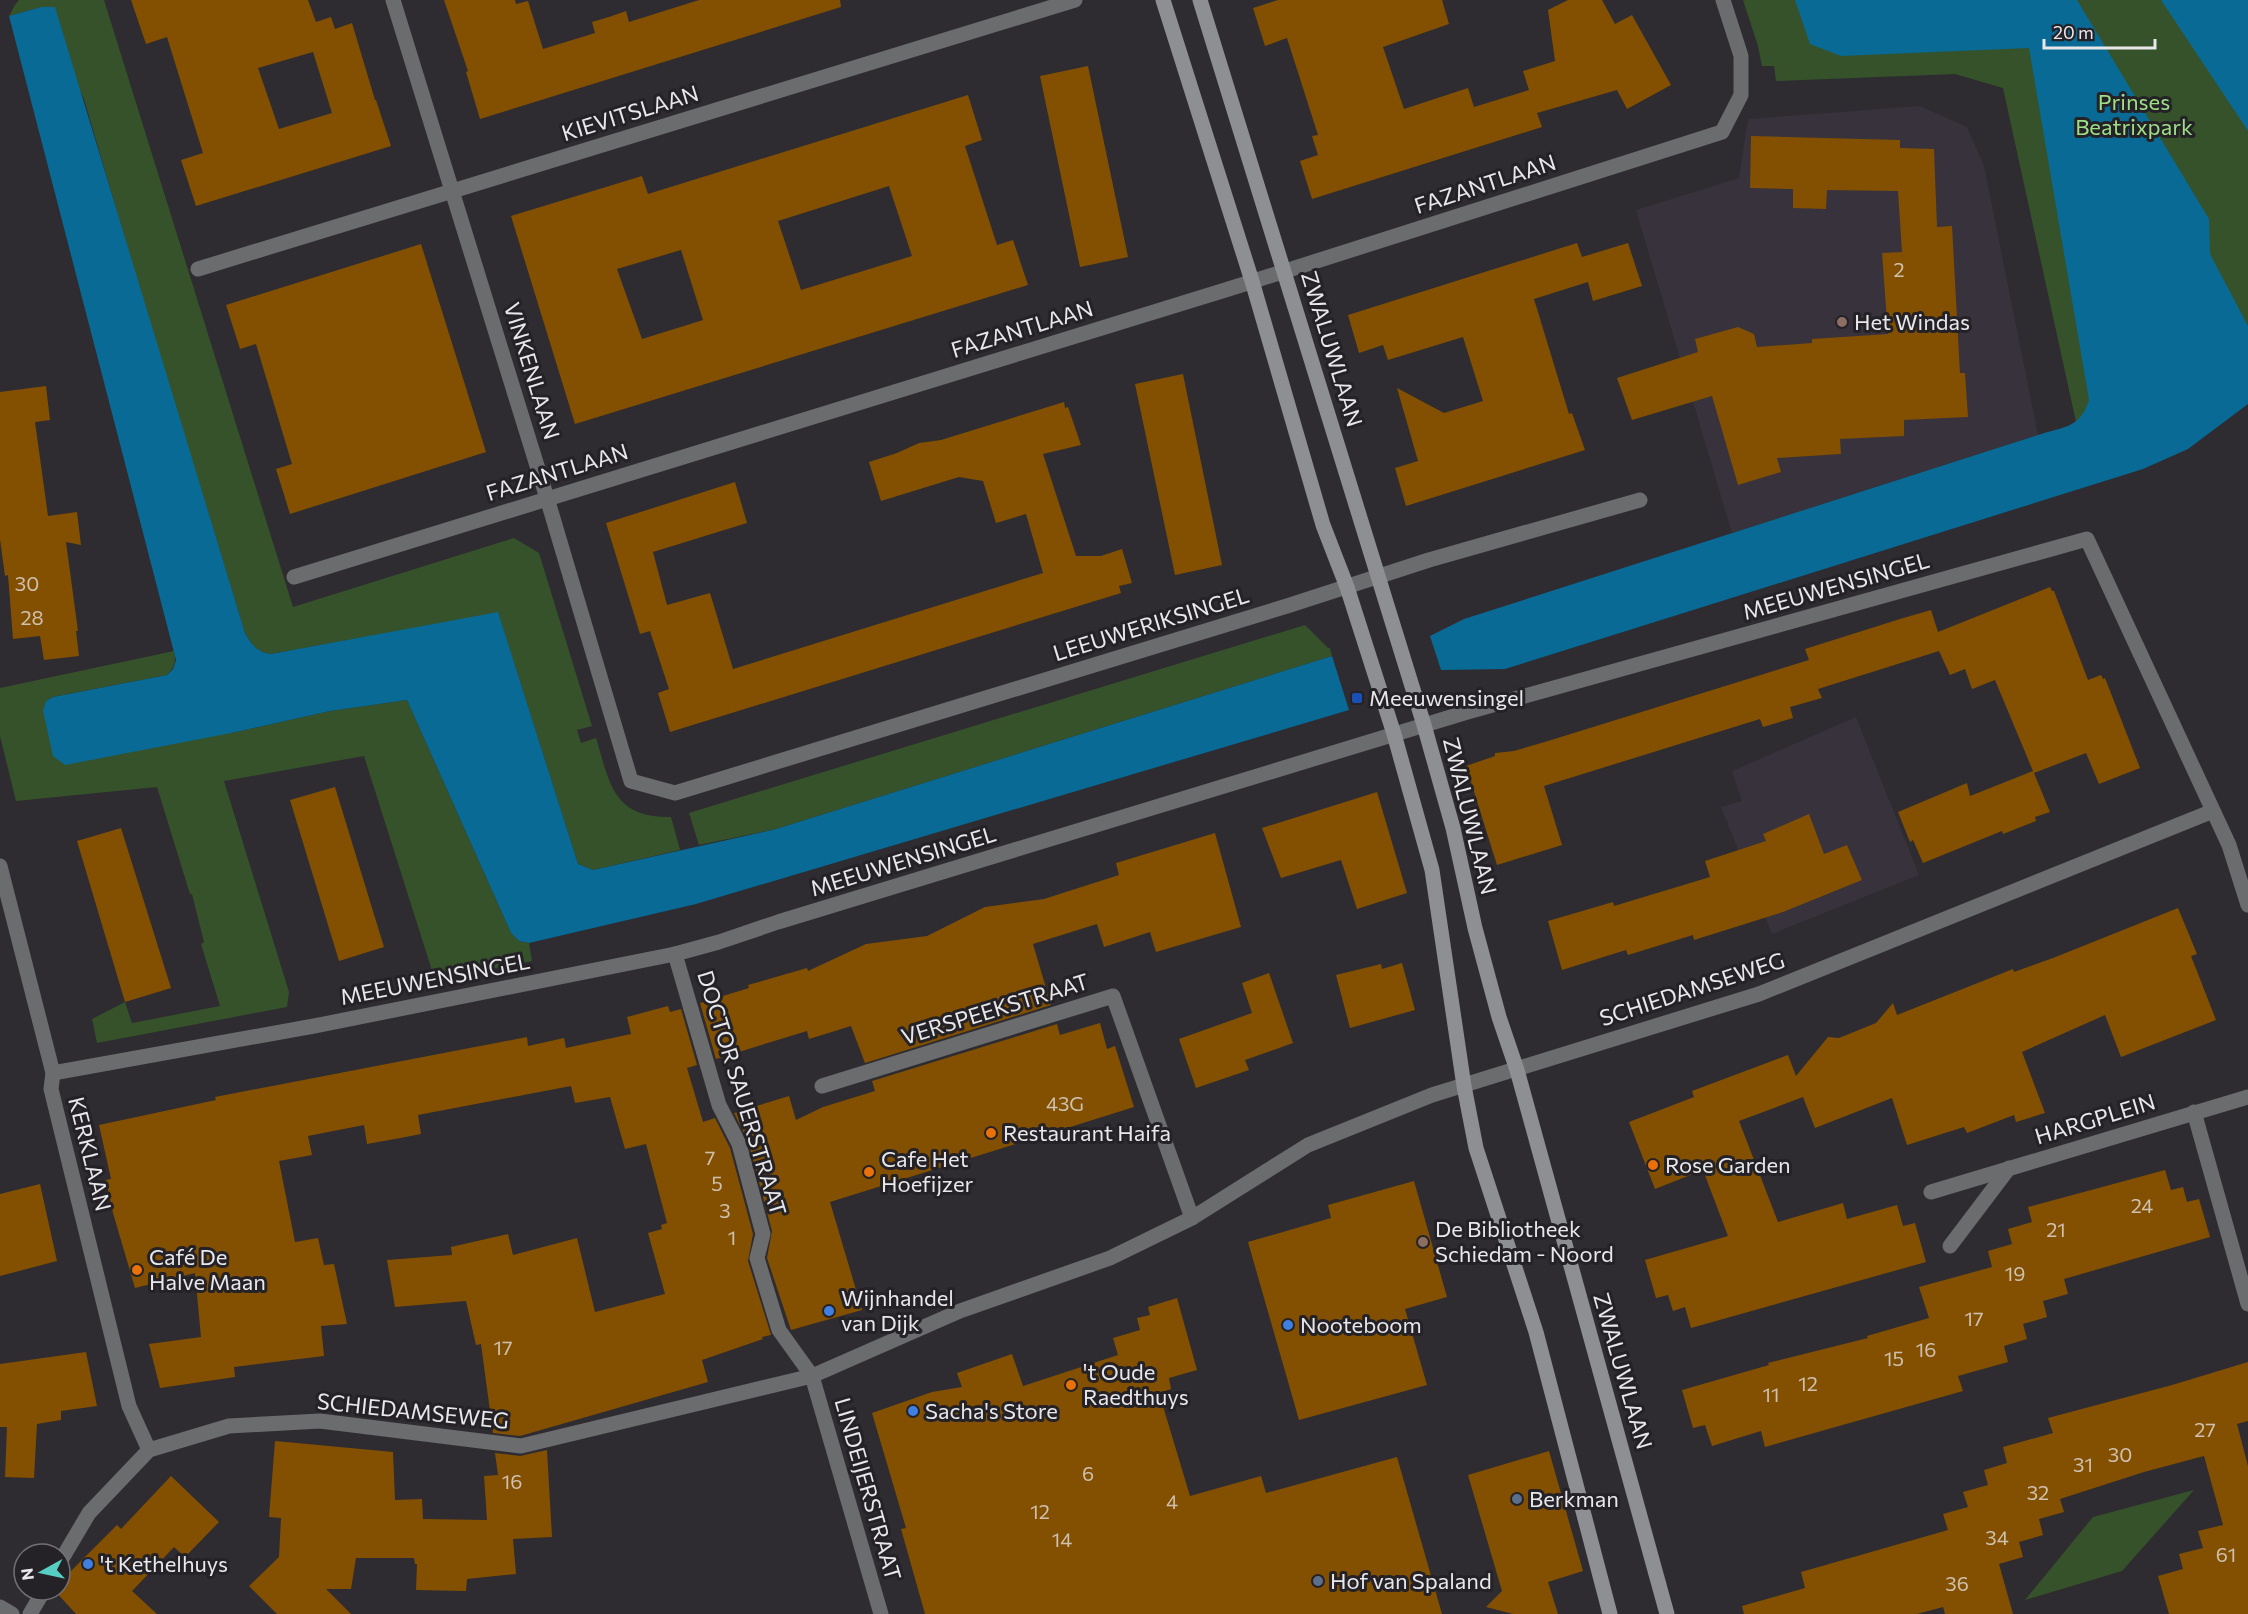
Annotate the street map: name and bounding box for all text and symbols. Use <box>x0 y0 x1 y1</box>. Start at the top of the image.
scale bar <box>2044 12 2155 50</box>
text: 20 m <box>2053 21 2094 43</box>
street label: KIEVITSLAAN <box>558 79 702 146</box>
park label: Prinses Beatrixpark <box>2075 88 2193 140</box>
street label: FAZANTLAAN <box>1411 148 1559 219</box>
house number: 2 <box>1893 257 1905 281</box>
street label: ZWALUWLAAN <box>1296 268 1369 430</box>
street label: FAZANTLAAN <box>948 294 1096 363</box>
street label: VINKENLAAN <box>499 299 566 443</box>
place label: Het Windas <box>1854 308 1970 335</box>
marker: Het Windas <box>1835 315 1849 329</box>
street label: FAZANTLAAN <box>483 437 631 506</box>
street label: MEEUWENSINGEL <box>1739 546 1932 625</box>
house number: 30 <box>15 571 39 595</box>
street label: LEEUWERIKSINGEL <box>1050 581 1252 666</box>
house number: 28 <box>20 605 44 629</box>
place label: Meeuwensingel <box>1369 684 1524 711</box>
marker: Meeuwensingel <box>1350 691 1364 705</box>
street label: ZWALUWLAAN <box>1438 734 1503 897</box>
street label: MEEUWENSINGEL <box>807 819 999 902</box>
street label: SCHIEDAMSEWEG <box>1596 946 1788 1031</box>
street label: MEEUWENSINGEL <box>338 947 532 1010</box>
street label: DOCTOR SAUERSTRAAT <box>692 967 793 1219</box>
street label: VERSPEEKSTRAAT <box>898 967 1092 1050</box>
street label: HARGPLEIN <box>2031 1087 2158 1150</box>
house number: 43G <box>1046 1091 1084 1115</box>
street label: KERKLAAN <box>63 1094 118 1214</box>
place label: Restaurant Haifa <box>1003 1119 1171 1146</box>
marker: Restaurant Haifa <box>984 1126 998 1140</box>
house number: 7 <box>705 1145 715 1169</box>
place label: Cafe Het Hoefijzer <box>881 1145 974 1197</box>
place label: Rose Garden <box>1665 1151 1791 1178</box>
marker: Rose Garden <box>1646 1158 1660 1172</box>
marker: Cafe Het Hoefijzer <box>862 1165 876 1179</box>
house number: 5 <box>711 1171 723 1195</box>
house number: 24 <box>2131 1193 2153 1217</box>
house number: 3 <box>719 1198 731 1222</box>
place label: De Bibliotheek Schiedam - Noord <box>1435 1215 1614 1267</box>
house number: 21 <box>2046 1217 2066 1241</box>
house number: 1 <box>728 1225 736 1249</box>
marker: De Bibliotheek Schiedam - Noord <box>1416 1235 1430 1249</box>
place label: Café De Halve Maan <box>149 1243 266 1295</box>
house number: 19 <box>2005 1261 2025 1285</box>
marker: Café De Halve Maan <box>130 1263 144 1277</box>
place label: Wijnhandel van Dijk <box>841 1284 954 1336</box>
street label: ZWALUWLAAN <box>1588 1290 1659 1452</box>
marker: Wijnhandel van Dijk <box>822 1304 836 1318</box>
house number: 17 <box>1964 1306 1984 1330</box>
place label: Nooteboom <box>1300 1311 1422 1338</box>
marker: Nooteboom <box>1281 1318 1295 1332</box>
house number: 17 <box>493 1335 513 1359</box>
house number: 16 <box>1916 1337 1936 1361</box>
house number: 15 <box>1884 1346 1904 1370</box>
place label: 't Oude Raedthuys <box>1083 1358 1189 1410</box>
house number: 12 <box>1798 1371 1818 1395</box>
marker: 't Oude Raedthuys <box>1064 1378 1078 1392</box>
house number: 11 <box>1762 1382 1780 1406</box>
street label: SCHIEDAMSEWEG <box>316 1387 510 1434</box>
street label: LINDEIJERSTRAAT <box>829 1394 907 1583</box>
place label: Sacha's Store <box>925 1397 1058 1424</box>
marker: Sacha's Store <box>906 1404 920 1418</box>
house number: 27 <box>2194 1417 2216 1441</box>
house number: 30 <box>2108 1442 2132 1466</box>
house number: 31 <box>2073 1452 2093 1476</box>
house number: 6 <box>1082 1461 1094 1485</box>
house number: 16 <box>502 1469 522 1493</box>
house number: 32 <box>2027 1480 2049 1504</box>
place label: Berkman <box>1529 1485 1619 1512</box>
house number: 4 <box>1166 1489 1178 1513</box>
marker: Berkman <box>1510 1492 1524 1506</box>
house number: 12 <box>1030 1499 1050 1523</box>
house number: 34 <box>1985 1525 2009 1549</box>
house number: 14 <box>1052 1527 1072 1551</box>
north arrow <box>12 1542 72 1602</box>
house number: 61 <box>2216 1542 2236 1566</box>
place label: 't Kethelhuys <box>100 1550 228 1577</box>
marker: 't Kethelhuys <box>81 1557 95 1571</box>
text: N <box>16 1567 37 1581</box>
place label: Hof van Spaland <box>1330 1567 1492 1594</box>
house number: 36 <box>1945 1571 1969 1595</box>
marker: Hof van Spaland <box>1311 1574 1325 1588</box>

